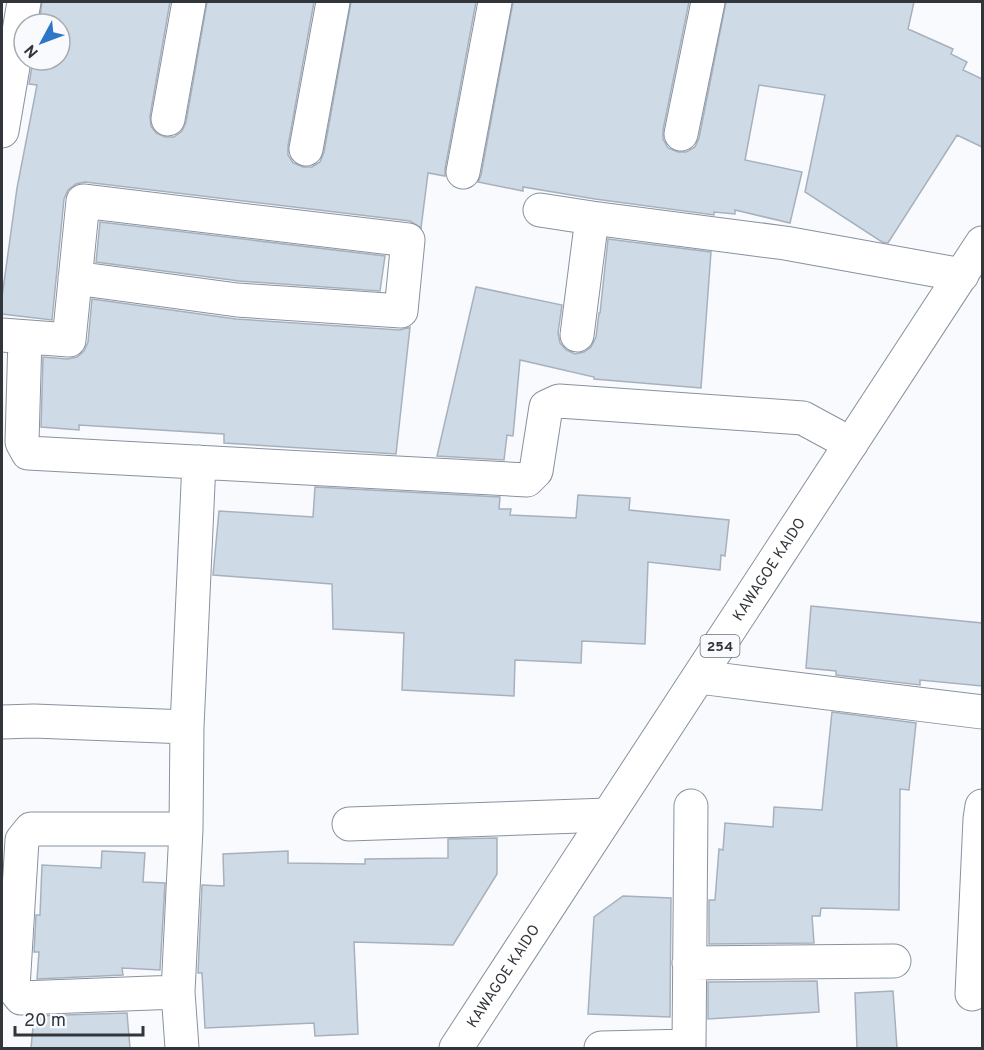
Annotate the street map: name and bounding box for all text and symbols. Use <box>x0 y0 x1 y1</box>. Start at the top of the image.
north arrow <box>12 12 72 72</box>
text: N <box>21 40 44 61</box>
street label: KAWAGOE KAIDO <box>729 515 811 625</box>
road number: 254 <box>700 635 740 657</box>
street label: KAWAGOE KAIDO <box>464 922 545 1032</box>
scale bar <box>15 999 142 1037</box>
text: 20 m <box>24 1010 66 1033</box>

